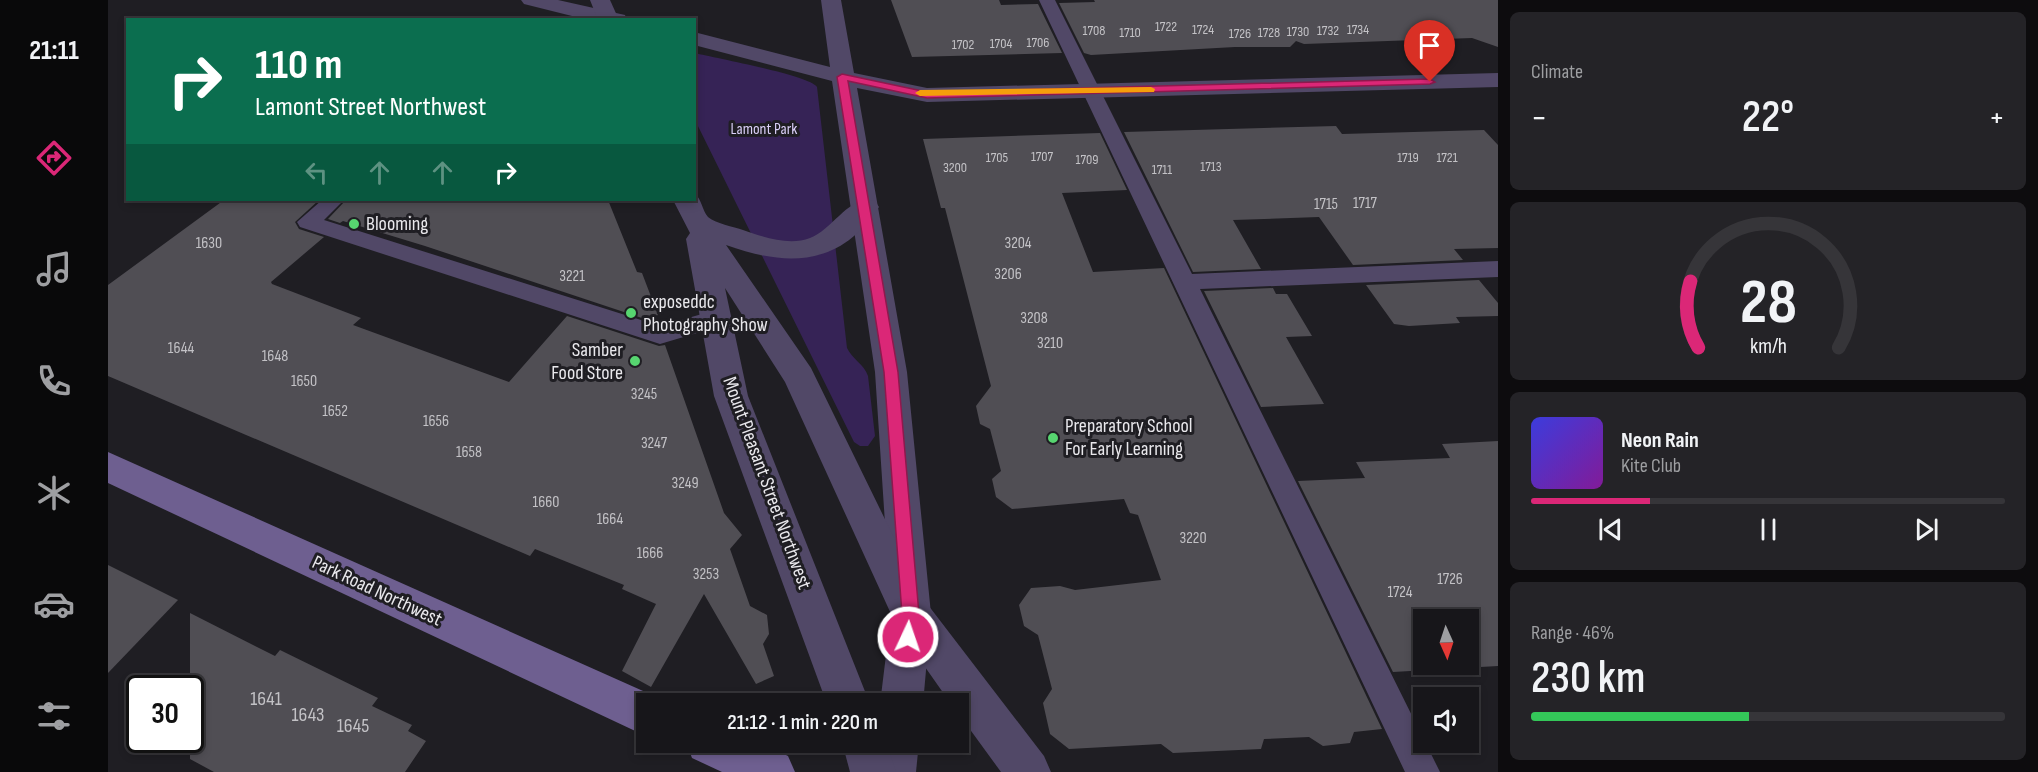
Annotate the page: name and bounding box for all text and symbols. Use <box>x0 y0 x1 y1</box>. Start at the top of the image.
house number: 1722 <box>1155 18 1177 35</box>
pin <box>1404 20 1455 82</box>
house number: 1724 <box>1192 21 1214 38</box>
house number: 1734 <box>1347 21 1369 38</box>
house number: 1708 <box>1083 22 1105 39</box>
house number: 1732 <box>1317 22 1339 39</box>
house number: 1730 <box>1287 23 1309 40</box>
house number: 1710 <box>1119 24 1141 41</box>
house number: 1728 <box>1258 24 1280 41</box>
house number: 1726 <box>1229 25 1251 42</box>
icon: arrive <box>1413 29 1446 62</box>
house number: 1706 <box>1027 34 1049 51</box>
text: 21:11 <box>29 35 79 67</box>
house number: 1704 <box>990 35 1012 52</box>
house number: 1702 <box>952 36 974 53</box>
text: 110 m <box>255 40 342 91</box>
icon: right <box>156 42 234 120</box>
text: Climate <box>1531 60 1583 84</box>
text: 22° <box>1742 90 1794 145</box>
text: Lamont Street Northwest <box>255 91 486 123</box>
text: − <box>1531 98 1547 138</box>
text: + <box>1989 98 2005 138</box>
park label: Lamont Park <box>731 120 797 139</box>
icon: directions <box>33 137 75 179</box>
house number: 1707 <box>1031 148 1054 165</box>
house number: 1705 <box>986 149 1009 166</box>
house number: 1719 <box>1397 149 1419 166</box>
house number: 1721 <box>1436 149 1458 166</box>
house number: 1709 <box>1076 151 1098 168</box>
icon: left <box>300 156 333 189</box>
icon: ahead <box>363 156 396 189</box>
icon: ahead <box>426 156 459 189</box>
icon: right <box>489 156 522 189</box>
house number: 1713 <box>1200 158 1222 175</box>
house number: 3200 <box>943 159 967 176</box>
house number: 1711 <box>1152 161 1172 178</box>
house number: 1717 <box>1353 194 1378 213</box>
house number: 1715 <box>1314 195 1338 214</box>
place label: Blooming <box>366 212 428 236</box>
marker: Blooming <box>347 217 361 231</box>
house number: 1630 <box>196 234 222 253</box>
house number: 3204 <box>1004 234 1032 253</box>
icon: music <box>33 248 75 290</box>
house number: 3206 <box>994 265 1022 284</box>
text: 28 <box>1740 266 1796 341</box>
house number: 3221 <box>559 267 585 286</box>
place label: exposeddc Photography Show <box>643 290 768 337</box>
marker: exposeddc Photography Show <box>624 306 638 320</box>
house number: 3208 <box>1020 309 1048 328</box>
house number: 3210 <box>1037 334 1063 353</box>
text: km/h <box>1749 334 1787 359</box>
place label: Samber Food Store <box>551 338 623 385</box>
house number: 1644 <box>168 339 194 358</box>
house number: 1648 <box>262 347 288 366</box>
marker: Samber Food Store <box>628 354 642 368</box>
icon: phone <box>33 360 75 402</box>
house number: 1650 <box>291 372 317 391</box>
street label: Mount Pleasant Street Northwest <box>717 374 817 592</box>
house number: 3245 <box>631 385 657 404</box>
house number: 1652 <box>322 402 348 421</box>
house number: 1656 <box>423 412 449 431</box>
place label: Preparatory School For Early Learning <box>1065 414 1192 461</box>
text: Neon Rain <box>1621 427 1699 454</box>
marker: Preparatory School For Early Learning <box>1046 431 1060 445</box>
house number: 3247 <box>641 434 668 453</box>
house number: 1658 <box>456 443 482 462</box>
text: Kite Club <box>1621 454 1681 478</box>
icon: climate <box>33 472 75 514</box>
house number: 3249 <box>671 474 699 493</box>
house number: 1660 <box>533 493 559 512</box>
house number: 1664 <box>597 510 624 529</box>
icon: previous <box>1594 513 1627 546</box>
icon: pause <box>1752 513 1785 546</box>
icon: next <box>1910 513 1943 546</box>
house number: 3220 <box>1179 529 1207 548</box>
house number: 1666 <box>637 544 663 563</box>
street label: Park Road Northwest <box>308 550 446 632</box>
house number: 3253 <box>693 565 719 584</box>
house number: 1726 <box>1437 570 1463 589</box>
icon: car <box>33 583 75 625</box>
house number: 1724 <box>1387 583 1413 602</box>
position arrow <box>876 605 940 669</box>
north arrow <box>1413 609 1479 675</box>
map controls <box>1413 609 1479 753</box>
text: Range · 46% <box>1531 621 1614 645</box>
text: 230 km <box>1531 651 1645 706</box>
speed limit sign: 30 <box>126 675 204 753</box>
house number: 1641 <box>250 687 282 711</box>
button: sound <box>1413 687 1479 753</box>
icon: filters <box>33 695 75 737</box>
house number: 1643 <box>292 703 324 727</box>
text: 21:12 · 1 min · 220 m <box>727 709 878 736</box>
house number: 1645 <box>337 714 369 738</box>

